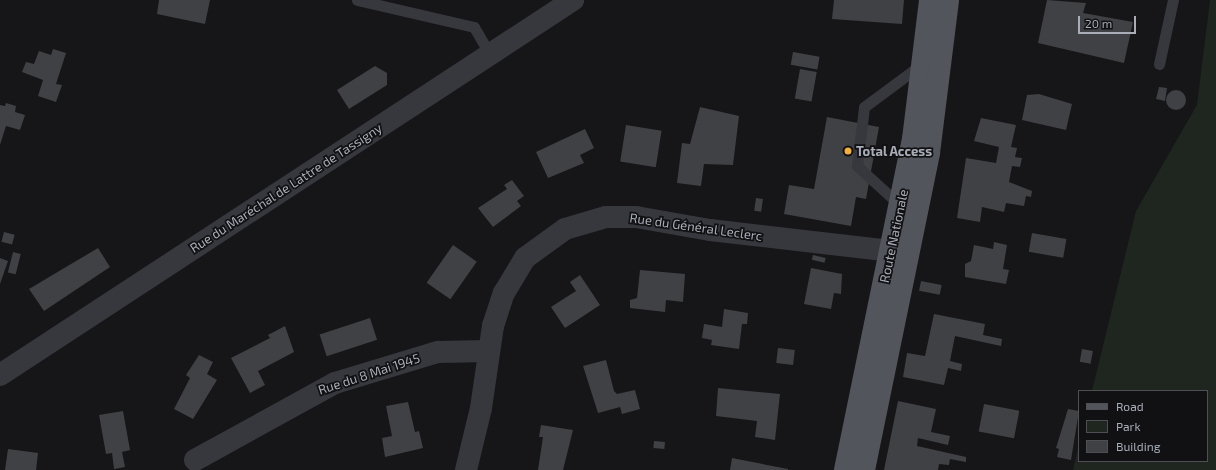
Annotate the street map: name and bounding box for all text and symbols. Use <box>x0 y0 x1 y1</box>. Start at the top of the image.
scale bar <box>1080 8 1138 34</box>
text: 20 m <box>1085 16 1112 30</box>
street label: Rue du Maréchal de Lattre de Tassigny <box>187 120 385 256</box>
place label: Total Access <box>856 143 933 159</box>
marker: Total Access <box>843 146 853 156</box>
street label: Route Nationale <box>876 188 912 284</box>
street label: Rue du Général Leclerc <box>629 210 763 244</box>
street label: Rue du 8 Mai 1945 <box>316 350 422 398</box>
legend <box>1078 390 1208 462</box>
text: Road <box>1116 399 1144 413</box>
text: Park <box>1116 419 1141 433</box>
text: Building <box>1116 439 1160 453</box>

